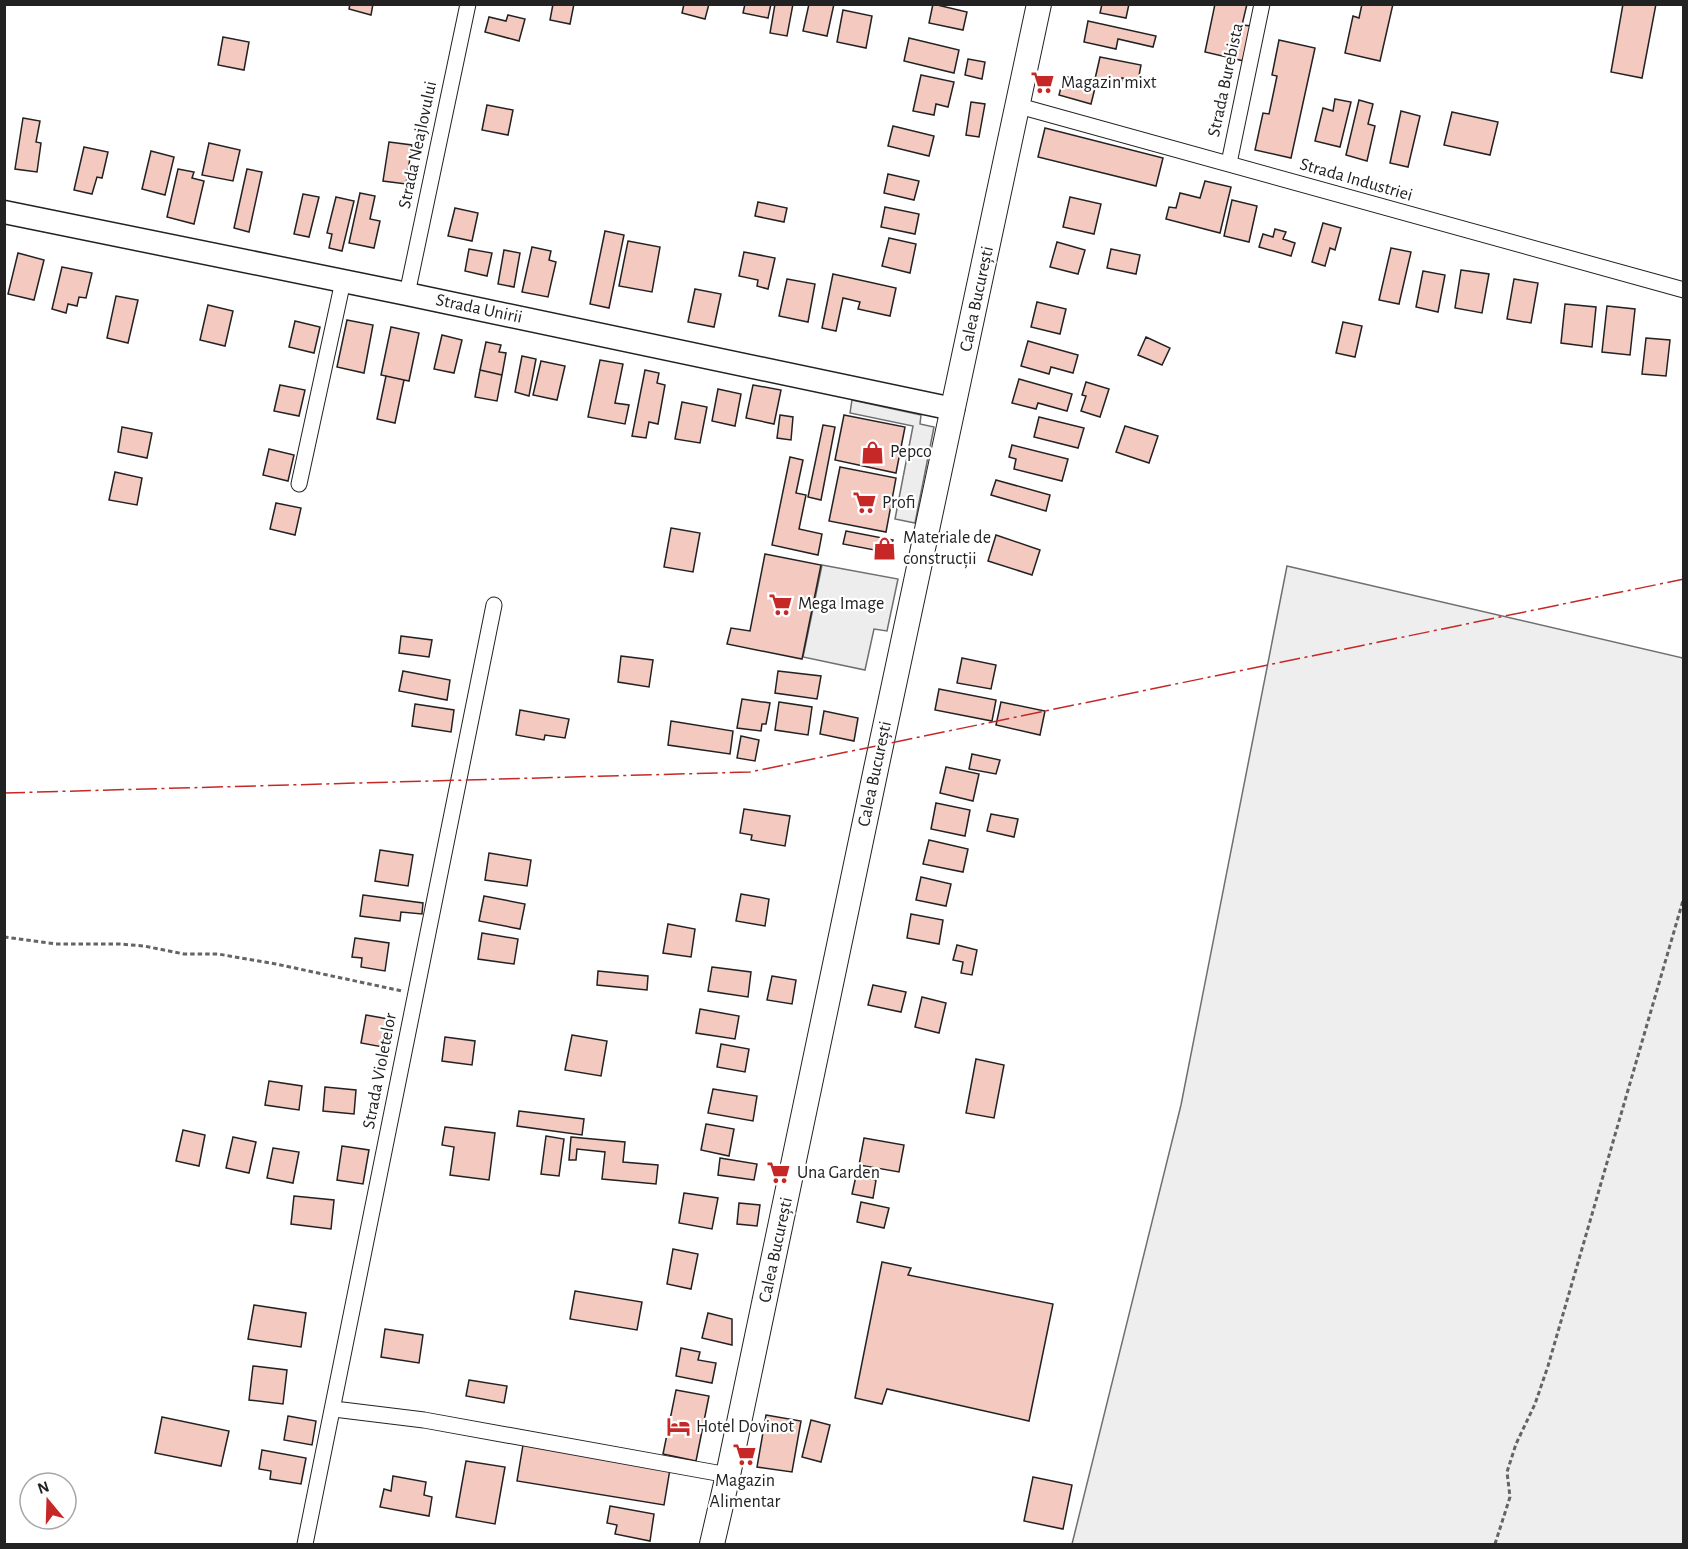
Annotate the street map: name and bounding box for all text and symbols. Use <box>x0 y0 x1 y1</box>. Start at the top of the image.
street label: Strada Burebista <box>1205 21 1247 139</box>
supermarket icon: Magazin mixt <box>1030 70 1056 96</box>
place label: Magazin mixt <box>1061 74 1157 92</box>
street label: Strada Neajlovului <box>396 80 440 210</box>
street label: Strada Industriei <box>1298 155 1414 205</box>
street label: Calea București <box>957 245 998 354</box>
street label: Strada Unirii <box>434 291 524 327</box>
shop icon: Pepco <box>859 439 885 465</box>
place label: Pepco <box>890 443 932 461</box>
supermarket icon: Profi <box>851 490 877 516</box>
place label: Profi <box>882 494 915 512</box>
place label: Materiale de construcții <box>903 529 991 569</box>
shop icon: Materiale de construcții <box>872 535 898 561</box>
supermarket icon: Mega Image <box>767 591 793 617</box>
place label: Mega Image <box>798 595 884 613</box>
street label: Calea București <box>855 720 896 829</box>
street label: Strada Violetelor <box>360 1011 400 1130</box>
supermarket icon: Una Garden <box>766 1160 792 1186</box>
place label: Una Garden <box>797 1164 880 1182</box>
street label: Calea București <box>756 1196 797 1305</box>
hotel icon: Hotel Dovinot <box>665 1414 691 1440</box>
place label: Hotel Dovinot <box>696 1418 794 1436</box>
supermarket icon: Magazin Alimentar <box>732 1442 758 1468</box>
north arrow <box>18 1471 78 1531</box>
place label: Magazin Alimentar <box>710 1472 781 1511</box>
text: N <box>36 1478 51 1497</box>

